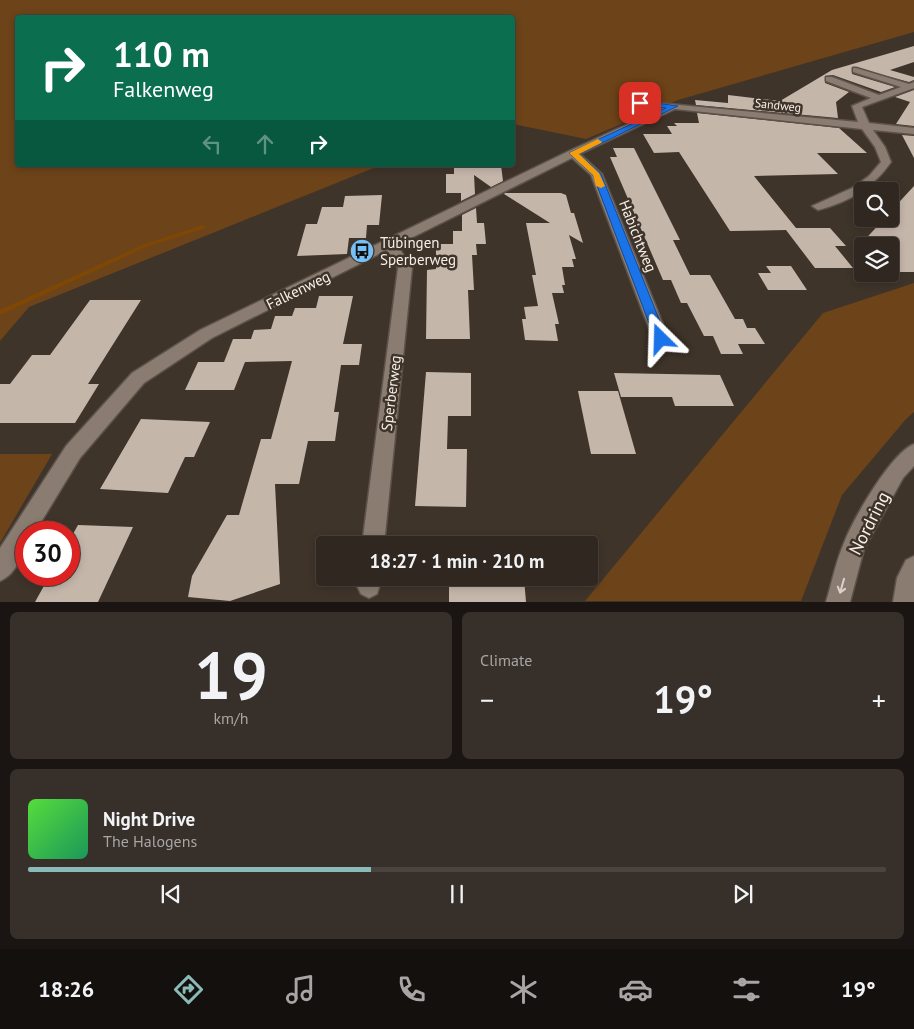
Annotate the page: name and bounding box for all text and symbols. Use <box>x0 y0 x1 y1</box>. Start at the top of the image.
text: 110 m <box>113 31 210 77</box>
icon: right <box>30 35 95 100</box>
text: Falkenweg <box>113 75 214 103</box>
pin <box>619 82 661 124</box>
icon: arrive <box>626 89 654 117</box>
street label: Sandweg <box>754 95 802 115</box>
icon: left <box>198 130 226 158</box>
icon: ahead <box>251 130 279 158</box>
icon: right <box>304 130 332 158</box>
map controls <box>854 182 899 282</box>
button: search <box>854 182 899 227</box>
street label: Habichtweg <box>615 197 661 275</box>
place label: Tübingen Sperberweg <box>380 233 456 269</box>
button: layers <box>854 237 899 282</box>
bus stop icon: Tübingen Sperberweg <box>349 238 375 264</box>
street label: Falkenweg <box>263 266 333 314</box>
position arrow <box>634 312 686 364</box>
street label: Sperberweg <box>377 354 405 432</box>
street label: Nordring <box>843 487 895 559</box>
speed limit sign: 30 <box>15 521 80 586</box>
text: 18:27 · 1 min · 210 m <box>370 549 544 573</box>
one-way arrow <box>837 578 846 594</box>
text: 19 <box>194 633 268 717</box>
text: Climate <box>480 650 532 670</box>
text: 19° <box>653 674 713 723</box>
text: − <box>480 681 494 718</box>
text: + <box>872 681 886 718</box>
text: km/h <box>213 708 249 728</box>
text: Night Drive <box>103 807 195 831</box>
text: The Halogens <box>103 831 197 851</box>
icon: previous <box>157 880 185 908</box>
icon: pause <box>443 880 471 908</box>
icon: next <box>729 880 757 908</box>
icon: directions <box>171 972 206 1007</box>
icon: music <box>283 972 318 1007</box>
icon: phone <box>394 972 429 1007</box>
icon: climate <box>506 972 541 1007</box>
icon: car <box>618 972 653 1007</box>
icon: filters <box>729 972 764 1007</box>
text: 18:26 <box>38 975 94 1003</box>
text: 19° <box>841 975 876 1003</box>

